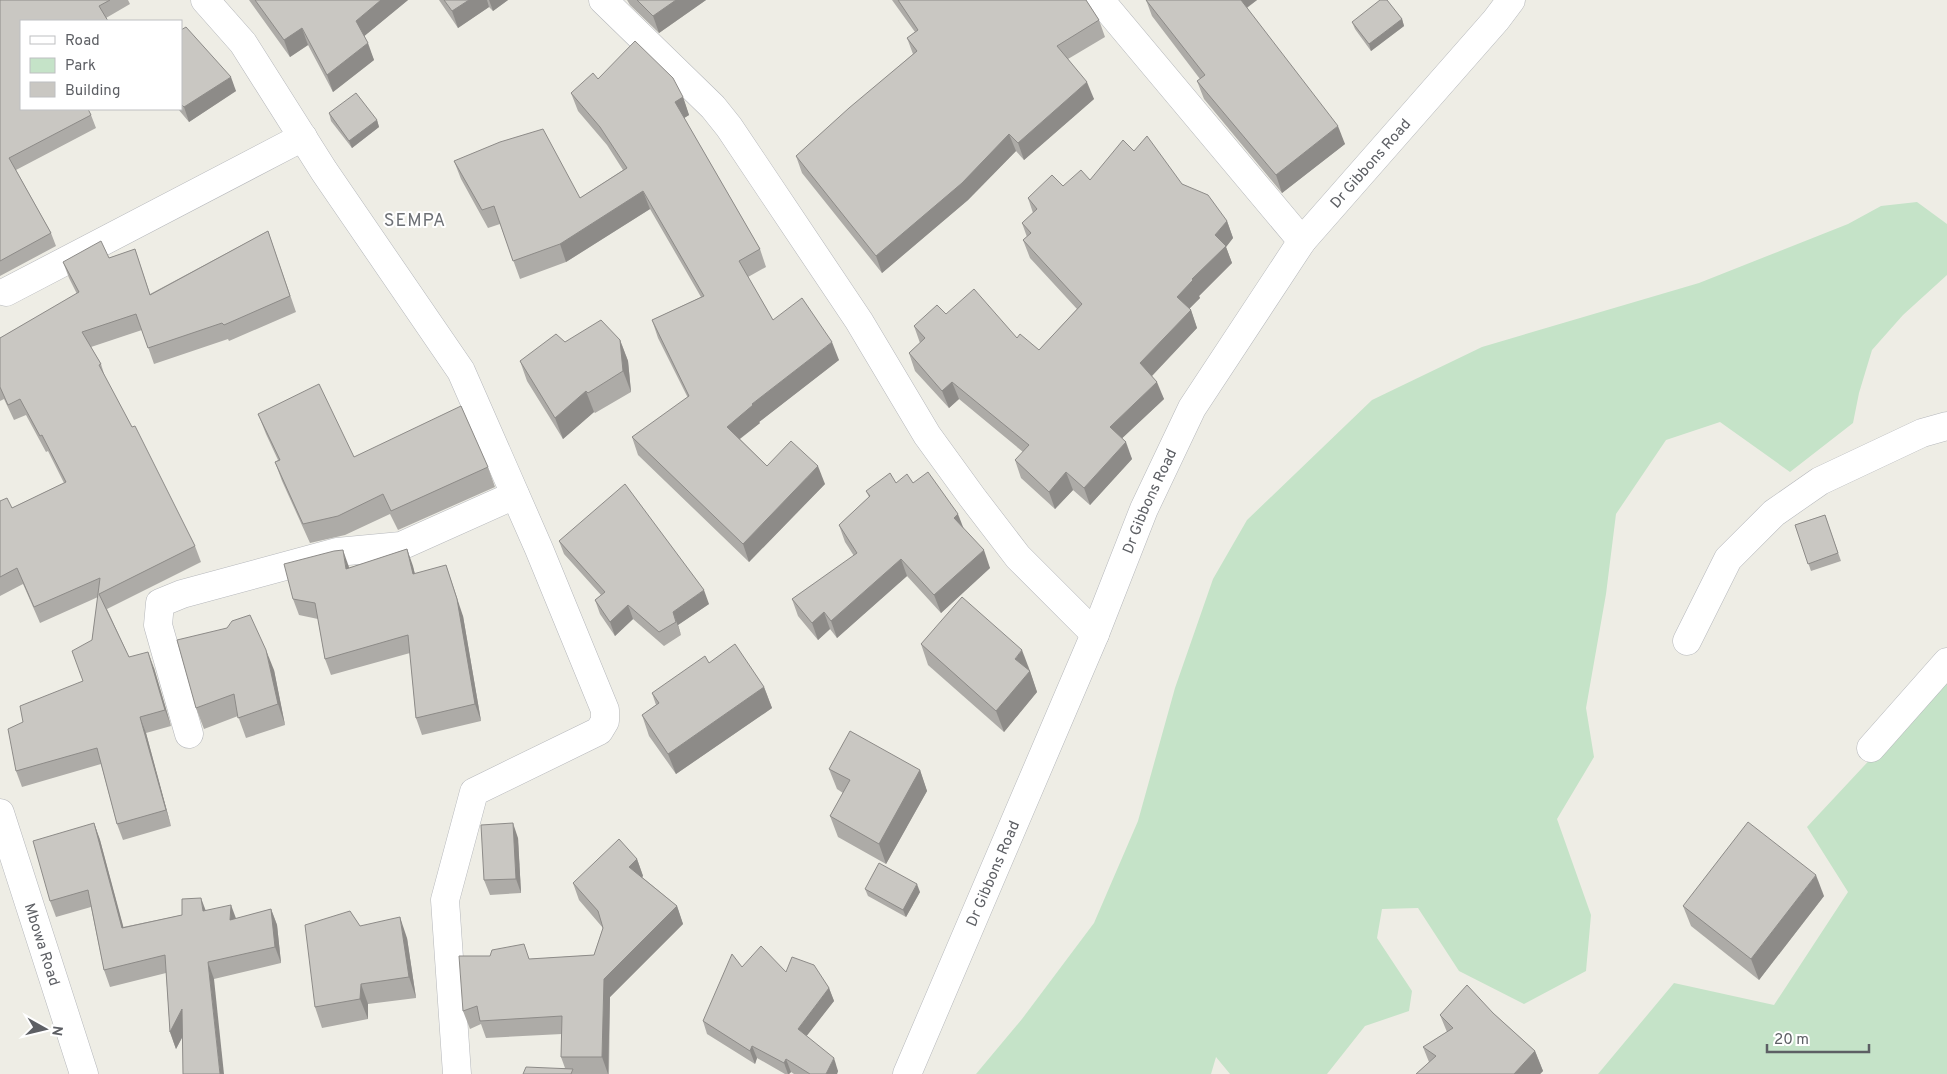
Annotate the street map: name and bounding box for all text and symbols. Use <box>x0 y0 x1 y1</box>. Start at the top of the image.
legend <box>20 20 182 110</box>
text: Road <box>65 32 100 51</box>
text: Park <box>65 57 96 76</box>
text: Building <box>65 82 120 101</box>
street label: Dr Gibbons Road <box>1327 116 1416 213</box>
district label: SEMPA <box>384 210 446 233</box>
street label: Dr Gibbons Road <box>1119 446 1182 557</box>
street label: Dr Gibbons Road <box>963 818 1025 930</box>
street label: Mbowa Road <box>19 901 63 989</box>
north arrow <box>20 1004 70 1054</box>
scale bar <box>1767 1022 1870 1054</box>
text: N <box>47 1024 66 1037</box>
text: 20 m <box>1774 1031 1809 1050</box>

